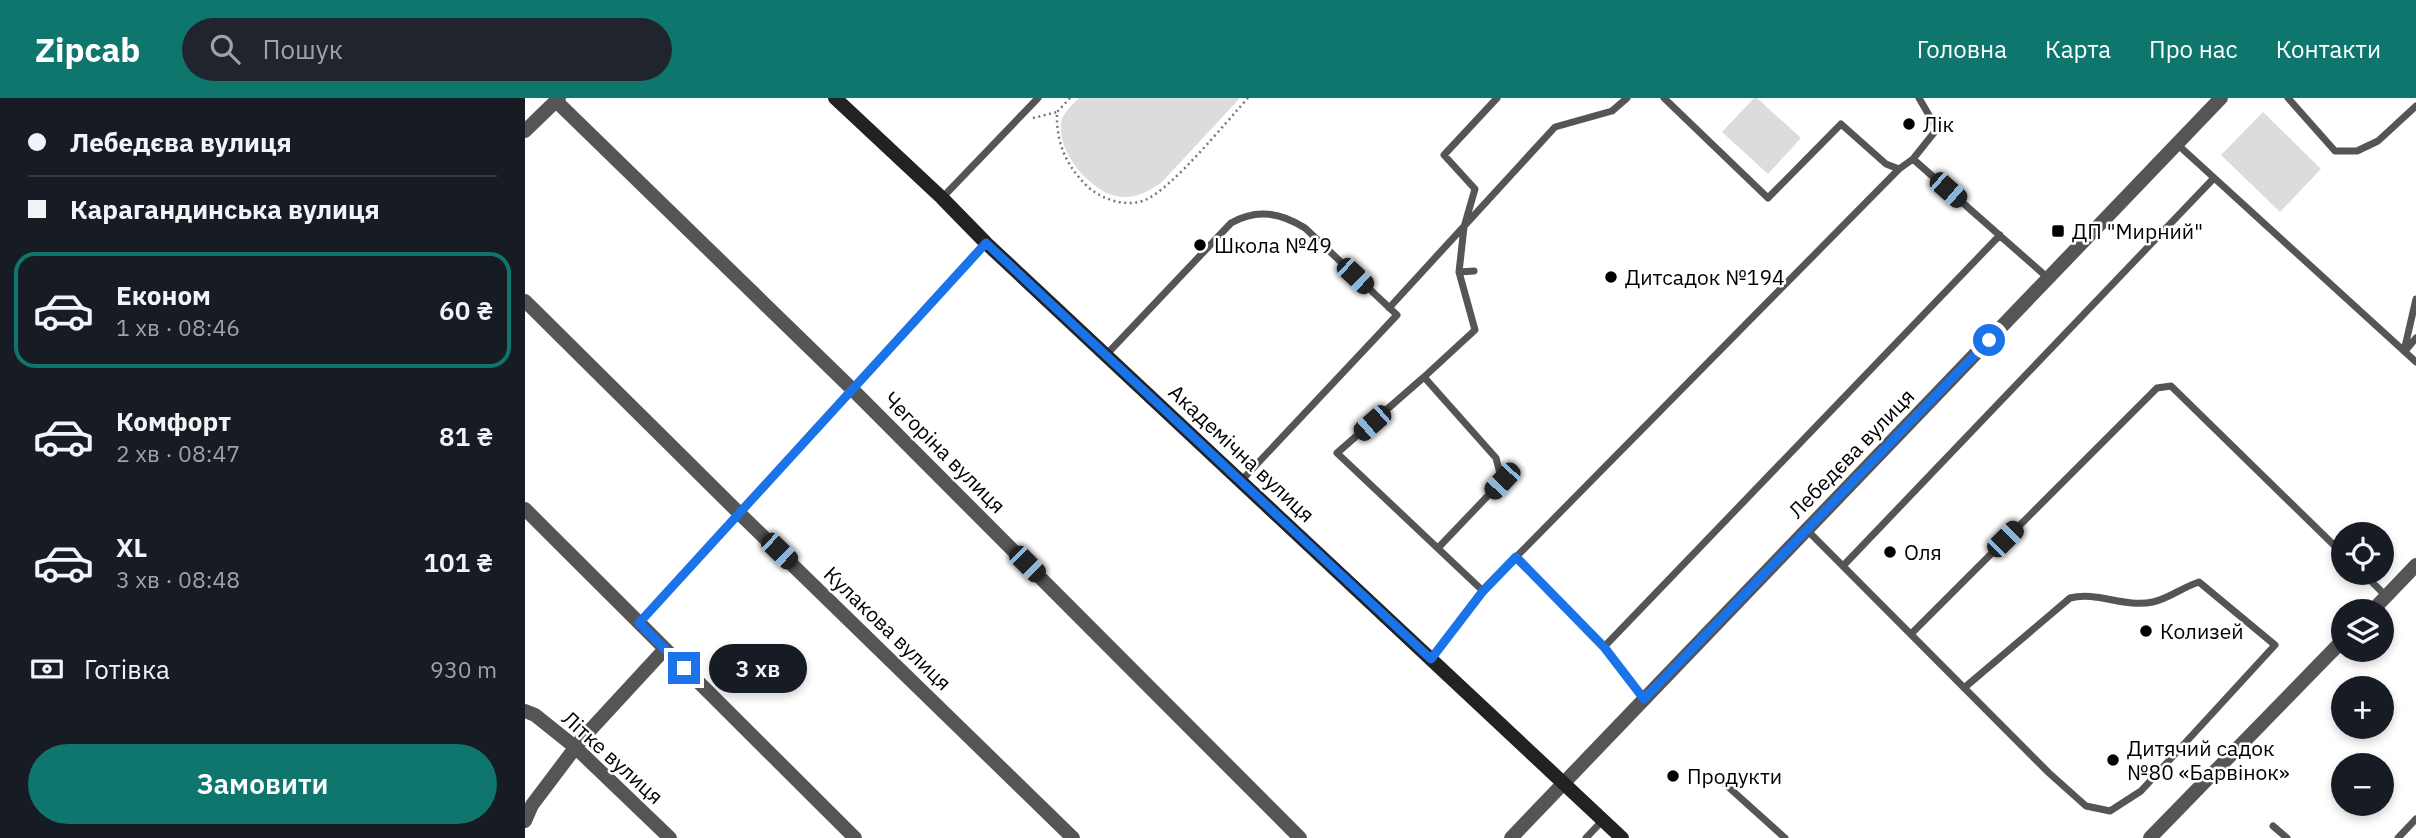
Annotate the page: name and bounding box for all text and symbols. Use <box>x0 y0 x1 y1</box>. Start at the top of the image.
search box <box>182 18 672 81</box>
text: Zipcab <box>35 28 140 71</box>
icon: search <box>206 30 244 68</box>
text: Пошук <box>262 32 343 66</box>
text: Головна <box>1917 33 2007 65</box>
text: Карта <box>2045 33 2111 65</box>
text: Про нас <box>2149 33 2238 65</box>
text: Контакти <box>2276 33 2381 65</box>
place label: Лік <box>1923 110 1954 138</box>
marker: Лік <box>1901 116 1917 132</box>
text: Лебедєва вулиця <box>70 125 292 159</box>
car <box>1926 168 1971 212</box>
text: Карагандинська вулиця <box>70 192 380 226</box>
place label: ДП "Мирний" <box>2072 217 2203 245</box>
marker: ДП "Мирний" <box>2050 223 2066 239</box>
place label: Школа №49 <box>1214 231 1332 259</box>
marker: Школа №49 <box>1192 237 1208 253</box>
car <box>1333 254 1378 298</box>
place label: Дитсадок №194 <box>1625 263 1785 291</box>
marker: Дитсадок №194 <box>1603 269 1619 285</box>
text: Економ <box>116 278 211 312</box>
icon: car <box>32 279 95 342</box>
text: 60 ₴ <box>439 293 493 327</box>
text: 1 хв · 08:46 <box>116 312 240 342</box>
route start <box>1973 324 2005 356</box>
street label: Академічна вулиця <box>1163 378 1321 528</box>
street label: Лебедєва вулиця <box>1782 382 1920 524</box>
street label: Чегоріна вулиця <box>878 385 1012 519</box>
car <box>1350 401 1395 445</box>
text: Комфорт <box>116 404 231 438</box>
icon: car <box>32 405 95 468</box>
text: 81 ₴ <box>439 419 493 453</box>
text: 2 хв · 08:47 <box>116 438 240 468</box>
car <box>1480 458 1525 504</box>
car <box>1983 517 2028 561</box>
map controls <box>2331 522 2394 816</box>
button: locate <box>2331 522 2394 585</box>
car <box>757 529 802 573</box>
text: XL <box>116 530 147 564</box>
icon: car <box>32 531 95 594</box>
place label: Оля <box>1904 538 1942 566</box>
car <box>1005 542 1050 586</box>
marker: Оля <box>1882 544 1898 560</box>
text: 101 ₴ <box>423 545 493 579</box>
street label: Кулакова вулиця <box>818 560 958 696</box>
text: 3 хв · 08:48 <box>116 564 240 594</box>
button: layers <box>2331 599 2394 662</box>
place label: Колизей <box>2160 617 2244 645</box>
marker: Колизей <box>2138 623 2154 639</box>
callout: 3 хв <box>709 644 807 692</box>
icon: cash <box>28 650 66 688</box>
text: Готівка <box>84 652 170 686</box>
route end <box>668 652 700 684</box>
text: 3 хв <box>736 653 780 683</box>
text: 930 m <box>430 654 497 684</box>
button: + <box>2331 676 2394 739</box>
street label: Літке вулиця <box>556 704 670 810</box>
place label: Дитячий садок №80 «Барвінок» <box>2127 734 2290 786</box>
button: Замовити <box>28 744 497 824</box>
marker: Дитячий садок №80 «Барвінок» <box>2105 752 2121 768</box>
button: − <box>2331 753 2394 816</box>
place label: Продукти <box>1687 762 1782 790</box>
marker: Продукти <box>1665 768 1681 784</box>

